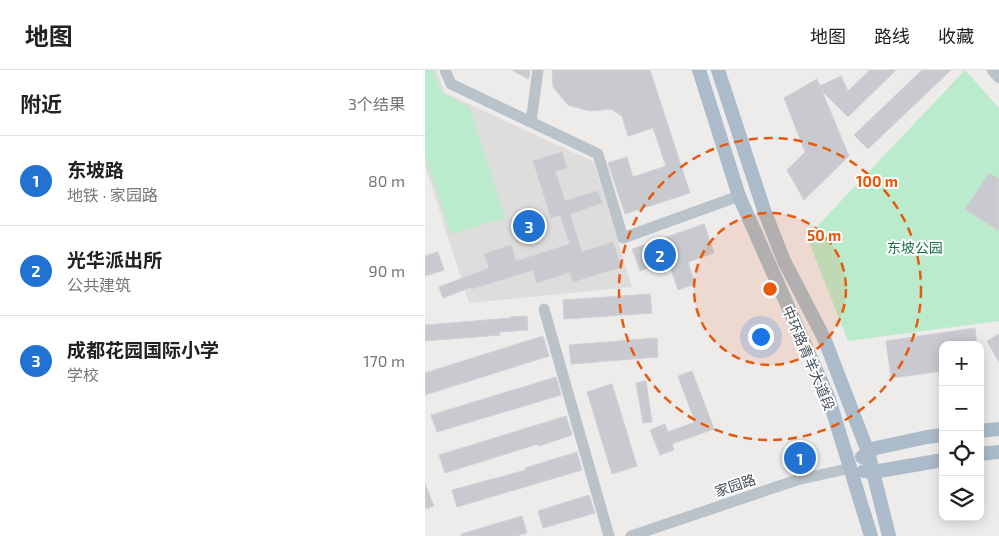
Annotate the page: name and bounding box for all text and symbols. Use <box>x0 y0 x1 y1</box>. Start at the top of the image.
text: 地图 <box>25 21 73 50</box>
text: 地图 <box>810 25 846 47</box>
text: 路线 <box>874 25 910 47</box>
text: 收藏 <box>938 25 974 47</box>
text: 附近 <box>20 91 62 116</box>
text: 3个结果 <box>348 94 405 113</box>
text: 东坡路 <box>67 158 124 181</box>
text: 1 <box>33 171 39 190</box>
text: 80 m <box>368 171 405 190</box>
text: 100 m <box>856 172 898 190</box>
text: 地铁 · 家园路 <box>67 185 158 204</box>
pin: 3 <box>513 207 545 245</box>
text: 50 m <box>807 226 841 244</box>
pin: 2 <box>644 236 676 274</box>
park label: 东坡公园 <box>887 239 943 256</box>
text: 光华派出所 <box>67 248 162 271</box>
text: 2 <box>31 261 41 280</box>
text: 90 m <box>369 261 405 280</box>
text: 公共建筑 <box>67 275 131 294</box>
centre of rings <box>761 280 779 298</box>
street label: 中环路青羊大道段 <box>779 303 839 413</box>
your location <box>748 324 774 350</box>
text: 成都花园国际小学 <box>67 338 219 361</box>
map controls <box>939 341 984 521</box>
button: + <box>939 341 984 386</box>
text: 3 <box>31 351 41 370</box>
text: 170 m <box>363 351 405 370</box>
text: 学校 <box>67 365 99 384</box>
button: − <box>939 386 984 431</box>
button: locate <box>939 431 984 476</box>
pin: 1 <box>784 439 816 477</box>
street label: 家园路 <box>712 470 758 500</box>
button: layers <box>939 476 984 521</box>

